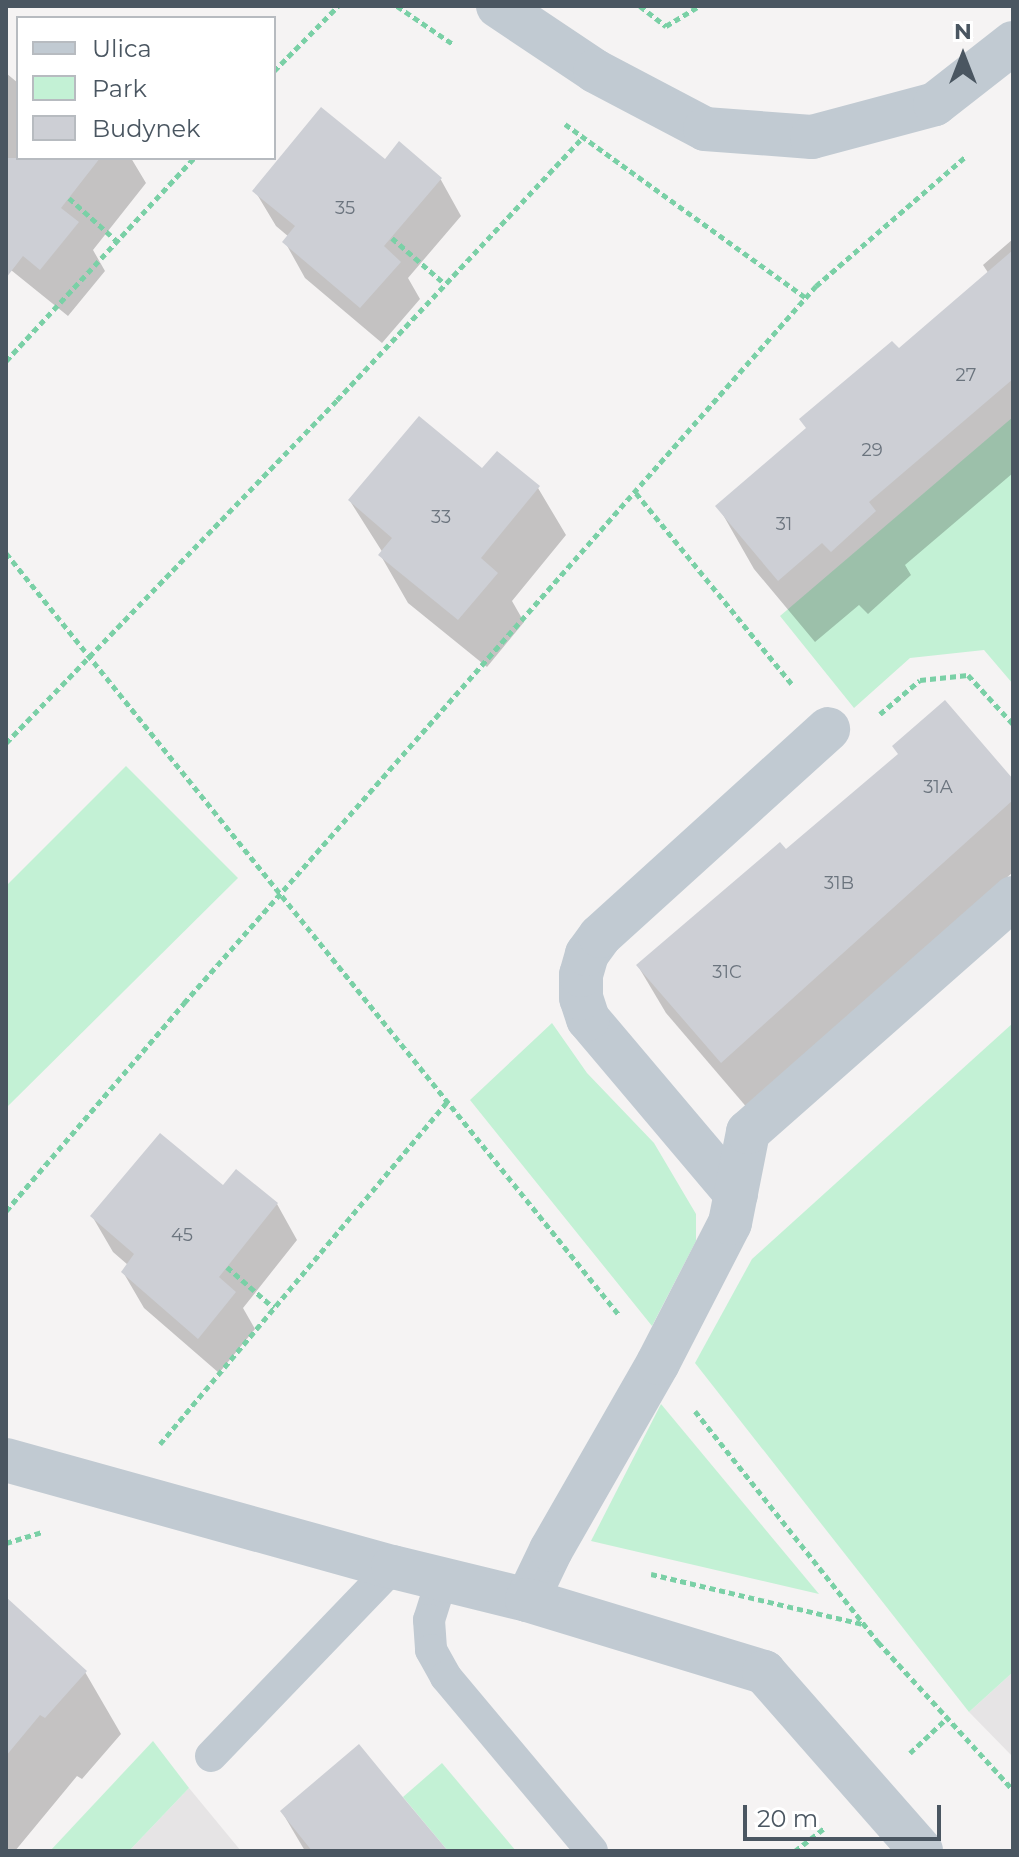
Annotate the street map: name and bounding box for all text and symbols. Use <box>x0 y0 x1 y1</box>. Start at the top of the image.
legend <box>16 16 276 160</box>
north arrow <box>923 16 1003 96</box>
text: N <box>954 18 972 45</box>
text: Ulica <box>92 34 152 63</box>
text: Park <box>92 74 147 103</box>
text: Budynek <box>92 114 200 143</box>
house number: 35 <box>335 197 355 219</box>
house number: 27 <box>956 364 976 386</box>
house number: 29 <box>861 439 883 461</box>
house number: 33 <box>431 506 451 528</box>
house number: 31 <box>776 513 792 535</box>
house number: 31A <box>923 776 953 798</box>
house number: 31B <box>824 872 854 894</box>
house number: 31C <box>712 961 742 983</box>
house number: 45 <box>171 1224 193 1246</box>
scale bar <box>747 1789 945 1839</box>
text: 20 m <box>757 1804 818 1833</box>

